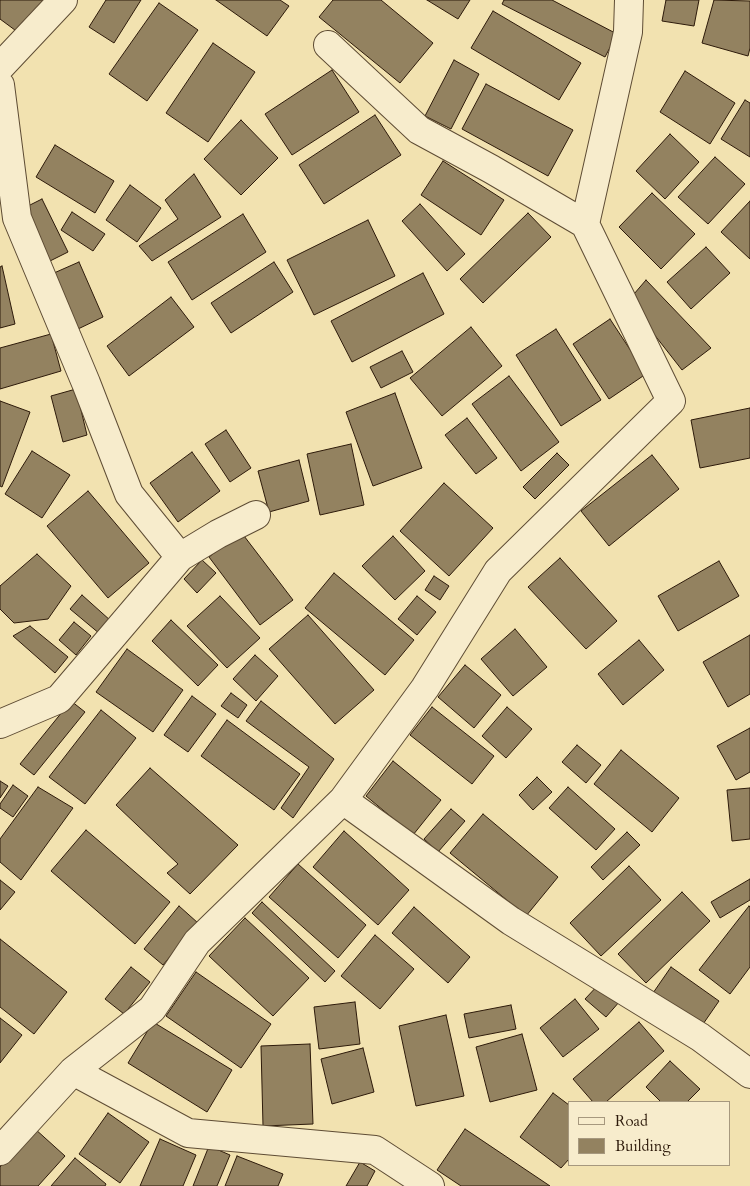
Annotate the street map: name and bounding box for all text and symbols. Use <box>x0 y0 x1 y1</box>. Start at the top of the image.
legend <box>568 1101 730 1166</box>
text: Road <box>615 1111 648 1131</box>
text: Building <box>615 1136 671 1156</box>

